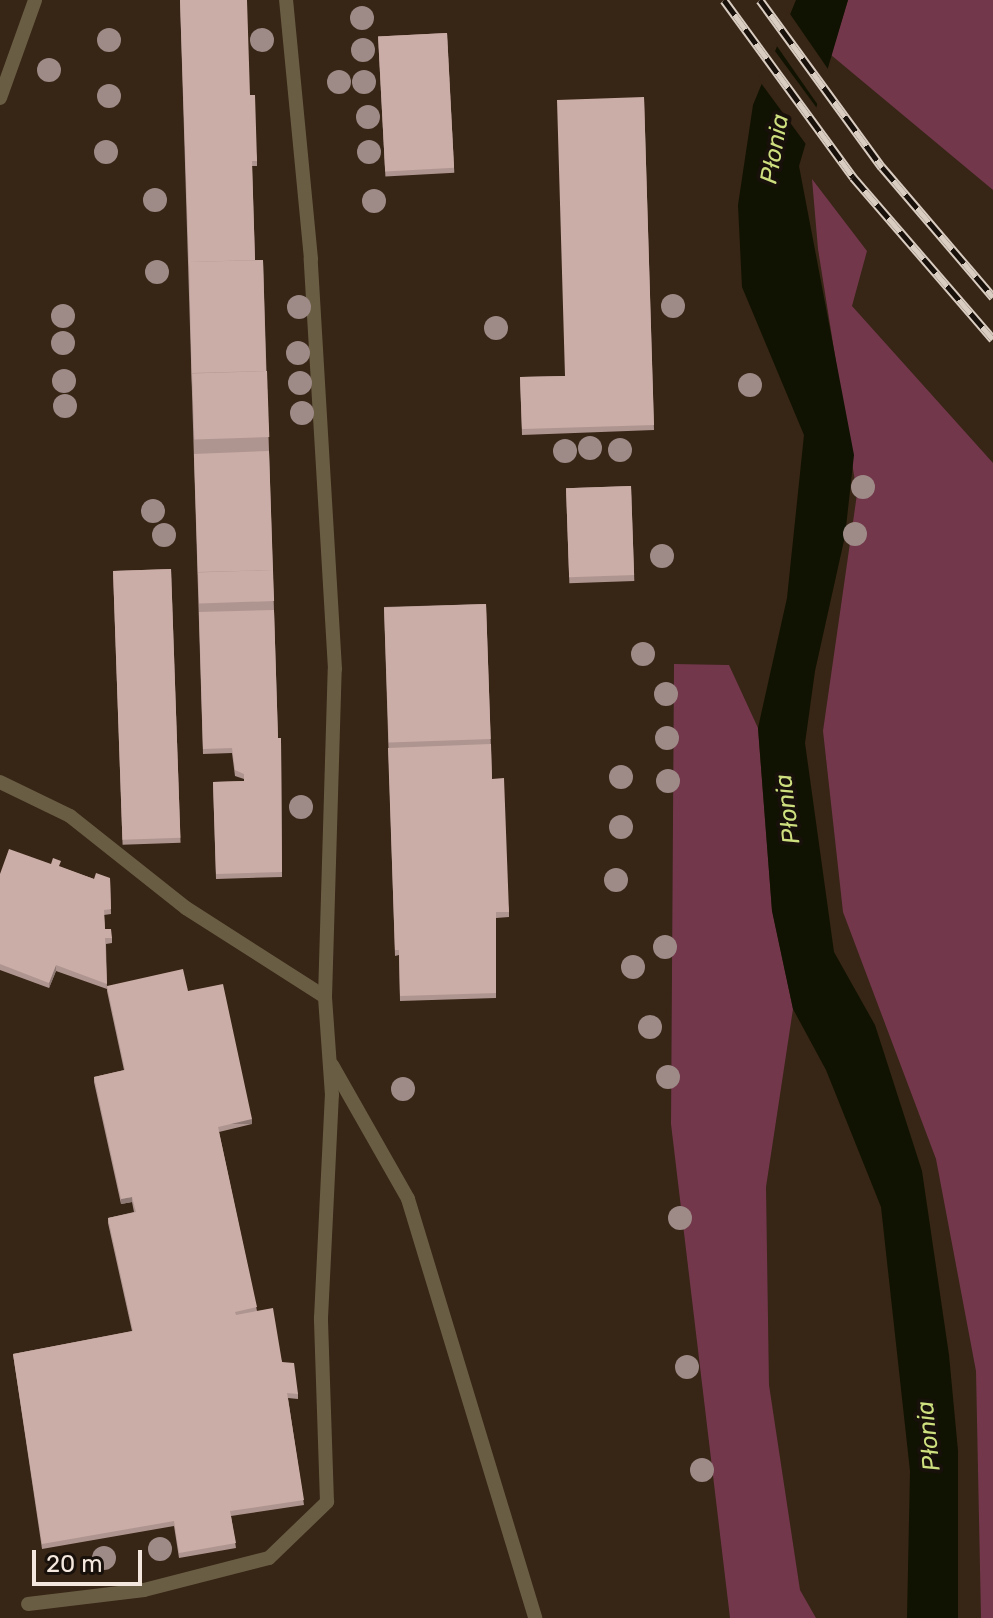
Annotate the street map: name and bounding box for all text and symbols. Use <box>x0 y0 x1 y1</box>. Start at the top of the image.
water label: Płonia <box>755 112 795 186</box>
water label: Płonia <box>769 772 807 846</box>
water label: Płonia <box>911 1400 947 1472</box>
scale bar <box>36 1534 146 1584</box>
text: 20 m <box>46 1550 103 1578</box>

